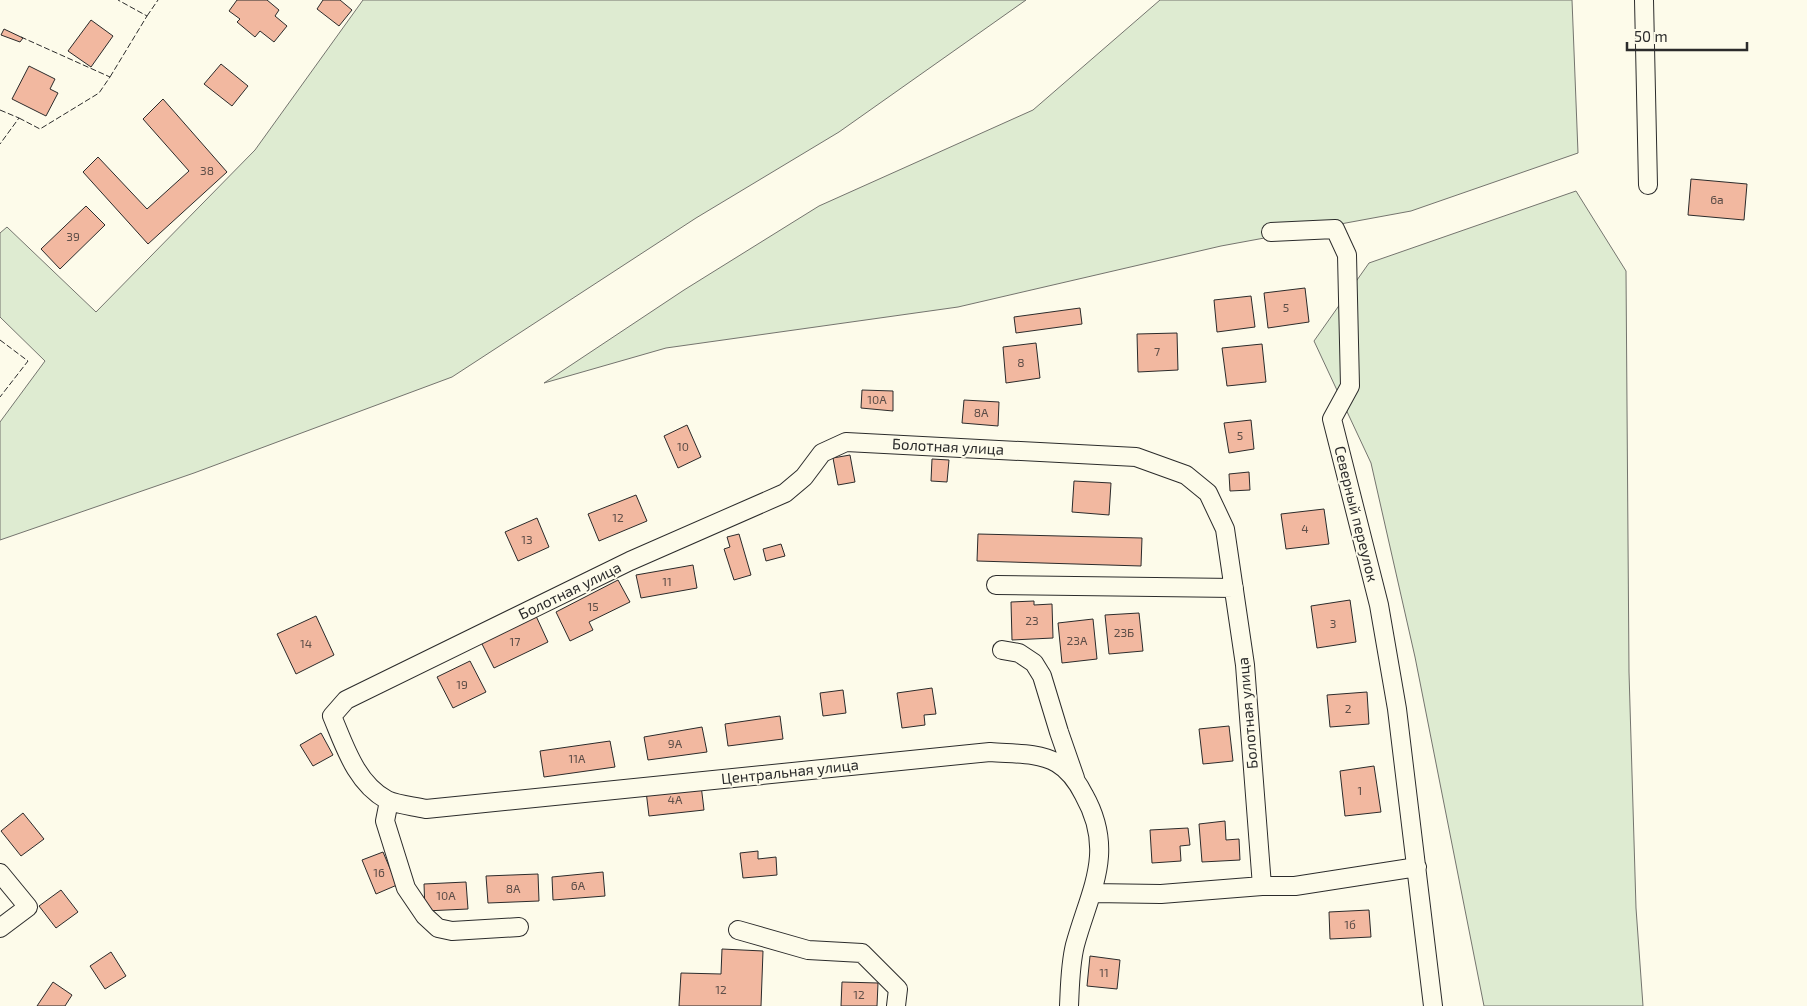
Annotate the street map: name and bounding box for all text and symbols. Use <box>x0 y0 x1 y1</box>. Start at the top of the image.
scale bar <box>1627 20 1747 52</box>
text: 50 m <box>1634 27 1668 45</box>
house number: 38 <box>200 163 214 177</box>
house number: 6а <box>1710 192 1724 206</box>
house number: 39 <box>66 229 80 243</box>
house number: 5 <box>1283 300 1289 314</box>
house number: 7 <box>1154 344 1160 358</box>
house number: 8 <box>1017 355 1025 369</box>
house number: 10А <box>867 392 887 406</box>
house number: 8А <box>974 405 989 419</box>
house number: 5 <box>1237 428 1243 442</box>
street label: Болотная улица <box>892 434 1004 459</box>
house number: 10 <box>677 439 689 453</box>
street label: Северный переулок <box>1330 444 1383 584</box>
house number: 12 <box>612 510 624 524</box>
house number: 4 <box>1301 521 1309 535</box>
house number: 13 <box>521 532 533 546</box>
street label: Болотная улица <box>515 557 624 624</box>
house number: 11 <box>662 574 672 588</box>
house number: 15 <box>587 599 599 613</box>
house number: 23 <box>1025 613 1039 627</box>
house number: 3 <box>1330 616 1336 630</box>
house number: 23Б <box>1114 625 1134 639</box>
house number: 23А <box>1067 633 1088 647</box>
house number: 17 <box>510 634 520 648</box>
house number: 14 <box>300 636 312 650</box>
street label: Болотная улица <box>1233 656 1262 770</box>
house number: 19 <box>456 677 468 691</box>
house number: 2 <box>1345 701 1352 715</box>
house number: 9А <box>668 736 683 750</box>
house number: 11А <box>568 751 586 765</box>
street label: Центральная улица <box>720 755 860 788</box>
house number: 1 <box>1358 783 1362 797</box>
house number: 4А <box>668 792 683 806</box>
house number: 16 <box>373 865 385 879</box>
house number: 6А <box>571 878 586 892</box>
house number: 8А <box>506 881 521 895</box>
house number: 10А <box>436 888 456 902</box>
house number: 1б <box>1344 917 1356 931</box>
house number: 11 <box>1099 965 1109 979</box>
house number: 12 <box>715 982 727 996</box>
house number: 12 <box>853 987 865 1001</box>

